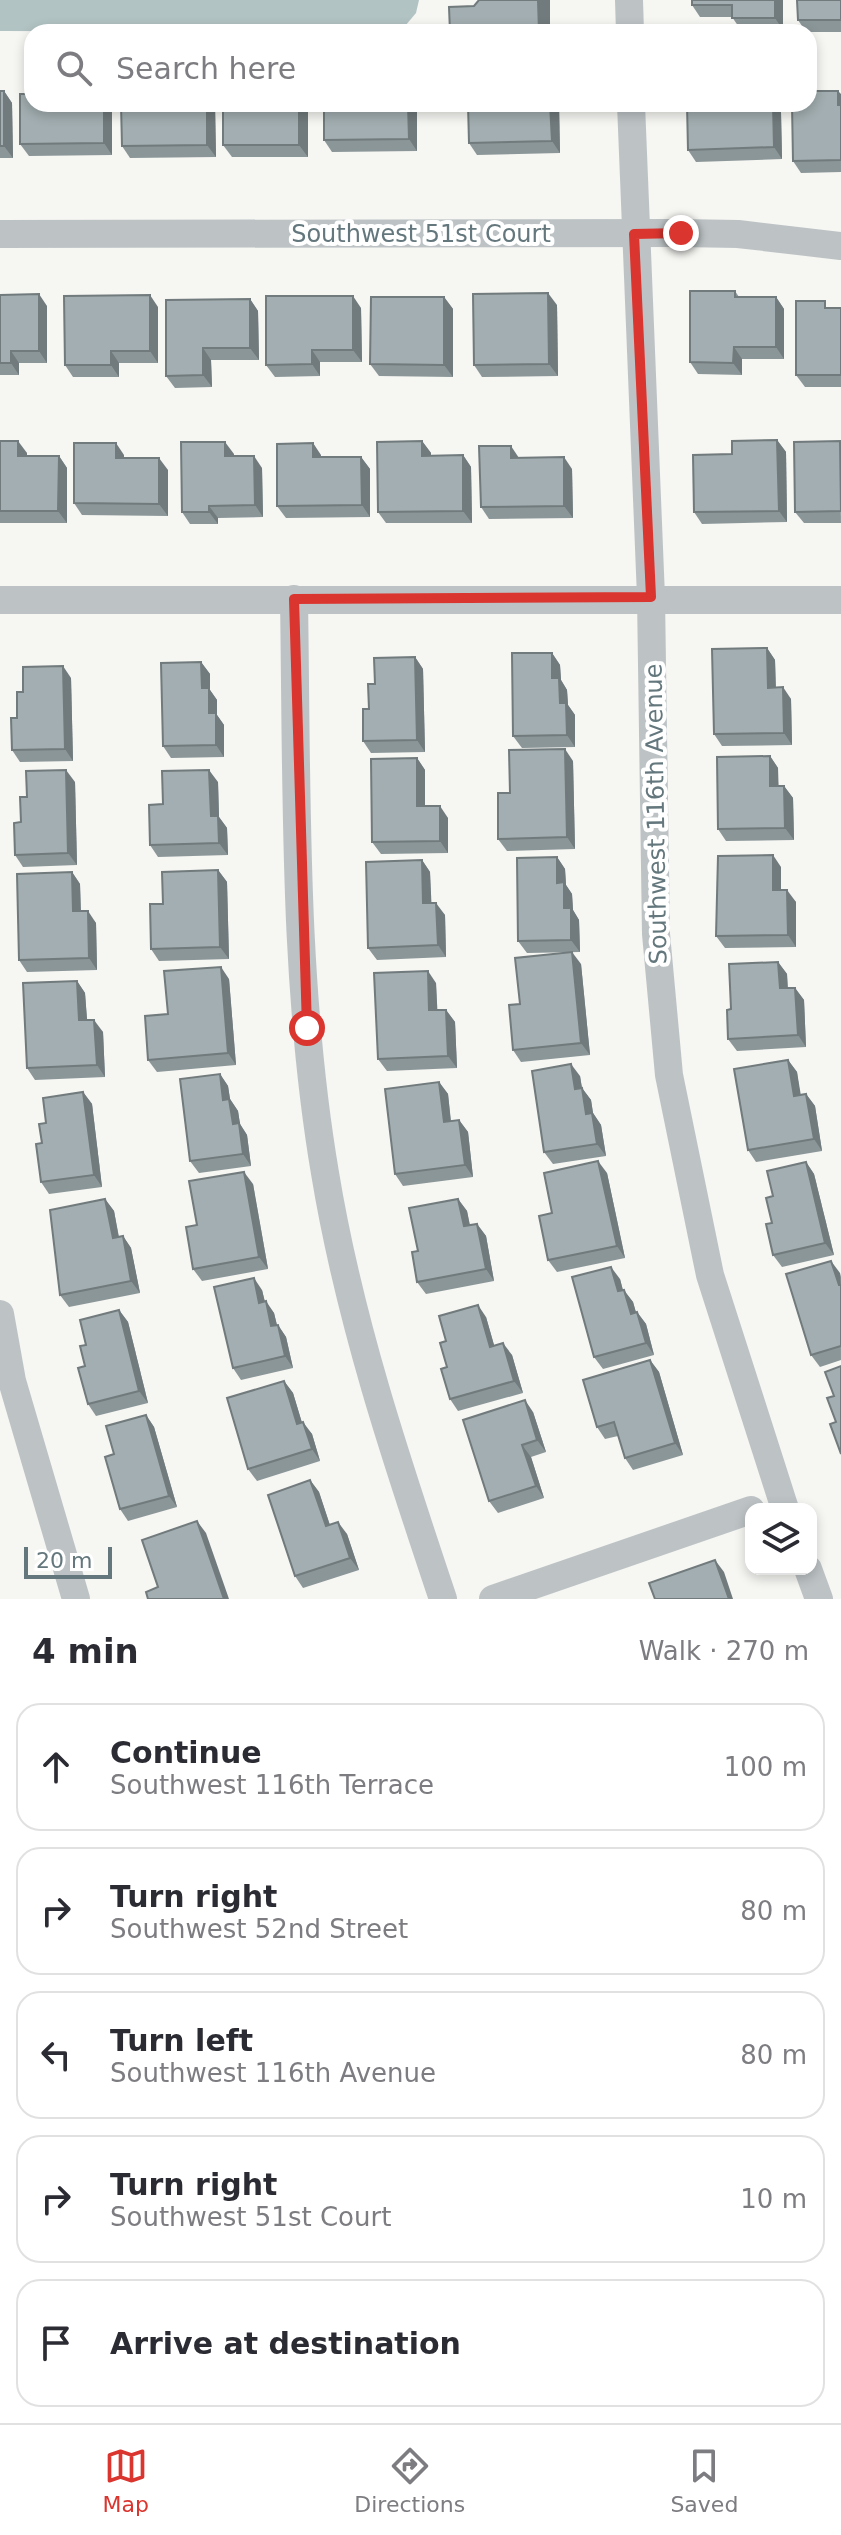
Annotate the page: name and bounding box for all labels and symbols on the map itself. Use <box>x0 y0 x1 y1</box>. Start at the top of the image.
route end <box>663 215 699 251</box>
street label: Southwest 51st Court <box>291 220 551 248</box>
street label: Southwest 116th Avenue <box>639 663 673 965</box>
route start <box>289 1010 325 1046</box>
scale bar <box>24 1543 112 1579</box>

